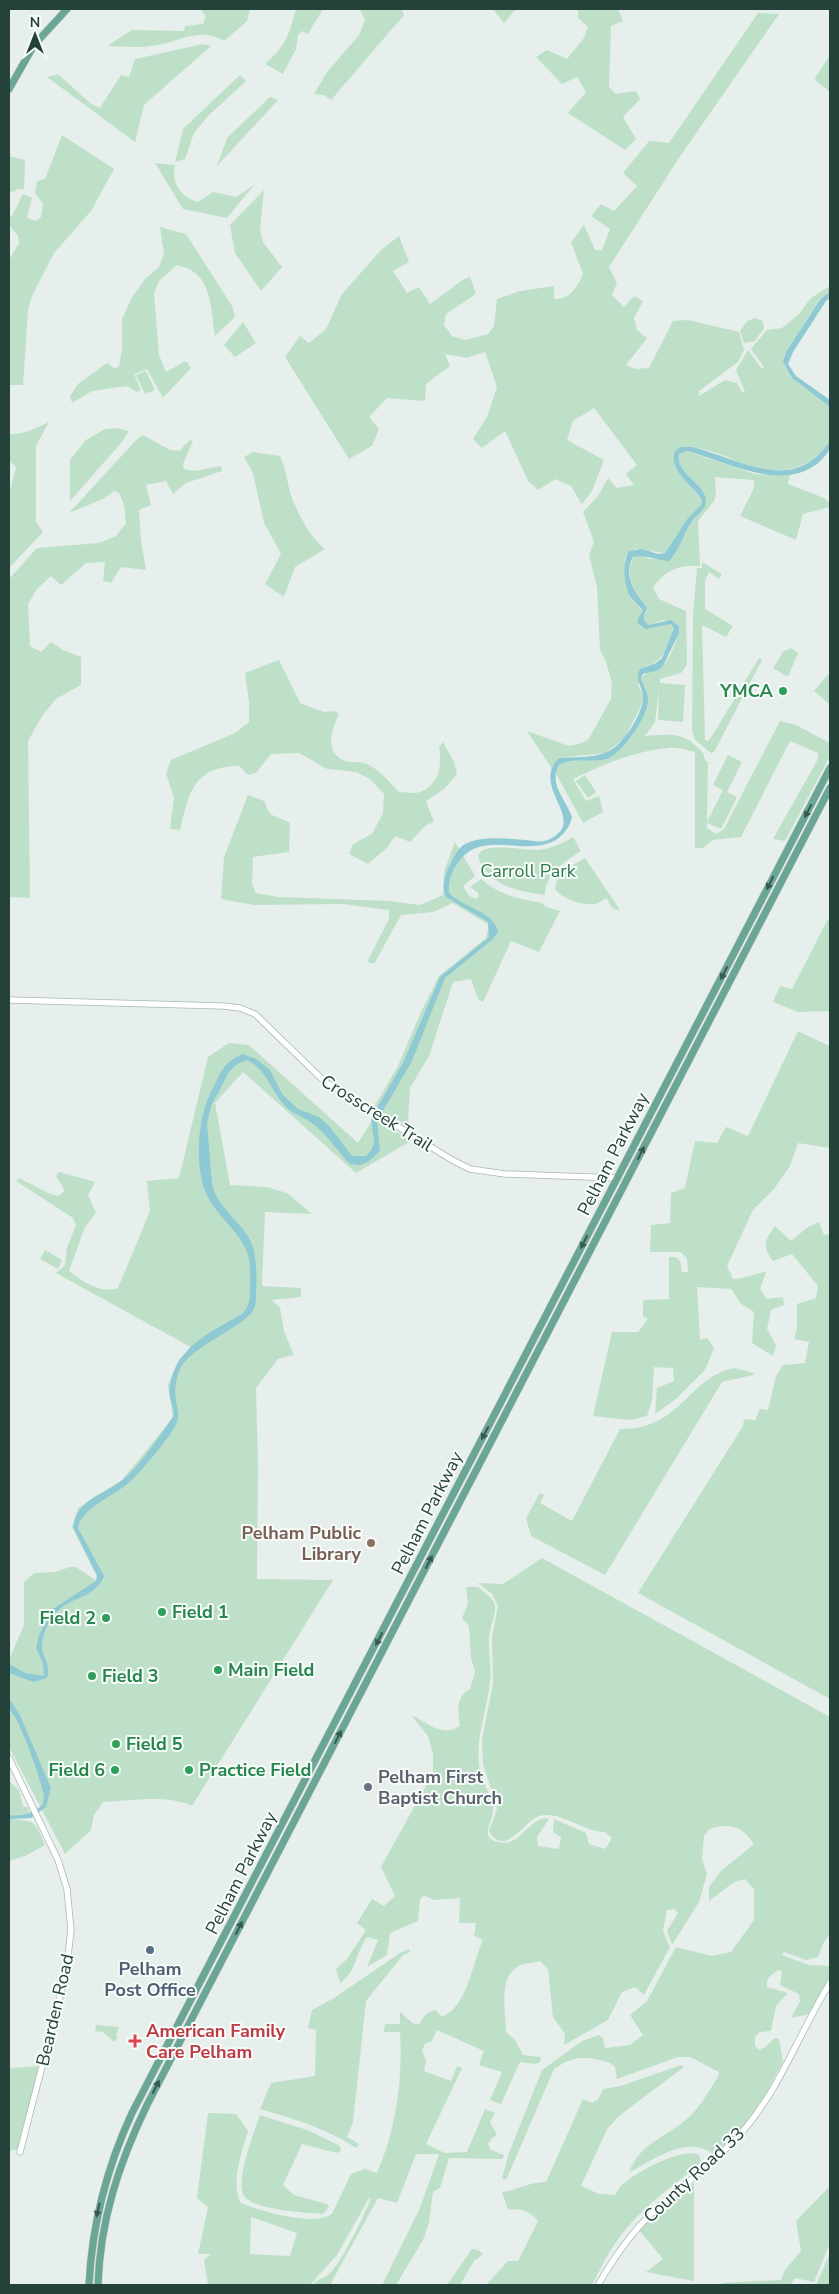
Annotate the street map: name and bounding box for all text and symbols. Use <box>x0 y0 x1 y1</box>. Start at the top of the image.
north arrow <box>10 10 60 60</box>
text: N <box>30 13 40 32</box>
place label: YMCA <box>719 679 774 703</box>
marker: YMCA <box>777 685 789 697</box>
one-way arrow <box>804 804 812 818</box>
park label: Carroll Park <box>480 859 577 883</box>
one-way arrow <box>766 877 775 890</box>
one-way arrow <box>720 966 728 981</box>
street label: Crosscreek Trail <box>316 1069 438 1157</box>
street label: Pelham Parkway <box>572 1088 655 1220</box>
one-way arrow <box>637 1146 645 1161</box>
one-way arrow <box>580 1235 588 1249</box>
one-way arrow <box>481 1425 489 1440</box>
street label: Pelham Parkway <box>386 1447 469 1579</box>
place label: Pelham Public Library <box>242 1521 362 1566</box>
marker: Pelham Public Library <box>365 1537 377 1549</box>
one-way arrow <box>425 1555 433 1569</box>
place label: Field 1 <box>172 1600 229 1624</box>
place label: Field 2 <box>39 1606 96 1630</box>
marker: Field 1 <box>156 1606 168 1618</box>
marker: Field 2 <box>100 1612 112 1624</box>
one-way arrow <box>375 1632 383 1646</box>
place label: Main Field <box>228 1658 314 1682</box>
place label: Field 3 <box>102 1664 159 1688</box>
marker: Main Field <box>212 1664 224 1676</box>
marker: Field 3 <box>86 1670 98 1682</box>
one-way arrow <box>334 1730 342 1744</box>
place label: Field 5 <box>126 1732 183 1756</box>
marker: Field 5 <box>110 1738 122 1750</box>
place label: Field 6 <box>48 1758 105 1782</box>
place label: Practice Field <box>199 1758 311 1782</box>
marker: Field 6 <box>109 1764 121 1776</box>
marker: Practice Field <box>183 1764 195 1776</box>
place label: Pelham First Baptist Church <box>378 1765 502 1810</box>
marker: Pelham First Baptist Church <box>362 1781 374 1793</box>
street label: Pelham Parkway <box>200 1807 283 1939</box>
one-way arrow <box>235 1921 243 1935</box>
marker: Pelham Post Office <box>144 1944 156 1956</box>
street label: Bearden Road <box>30 1952 80 2068</box>
place label: Pelham Post Office <box>104 1957 196 2002</box>
place label: American Family Care Pelham <box>146 2019 286 2064</box>
marker: American Family Care Pelham <box>128 2034 142 2048</box>
one-way arrow <box>152 2080 160 2095</box>
street label: County Road 33 <box>638 2122 750 2228</box>
one-way arrow <box>94 2202 102 2217</box>

